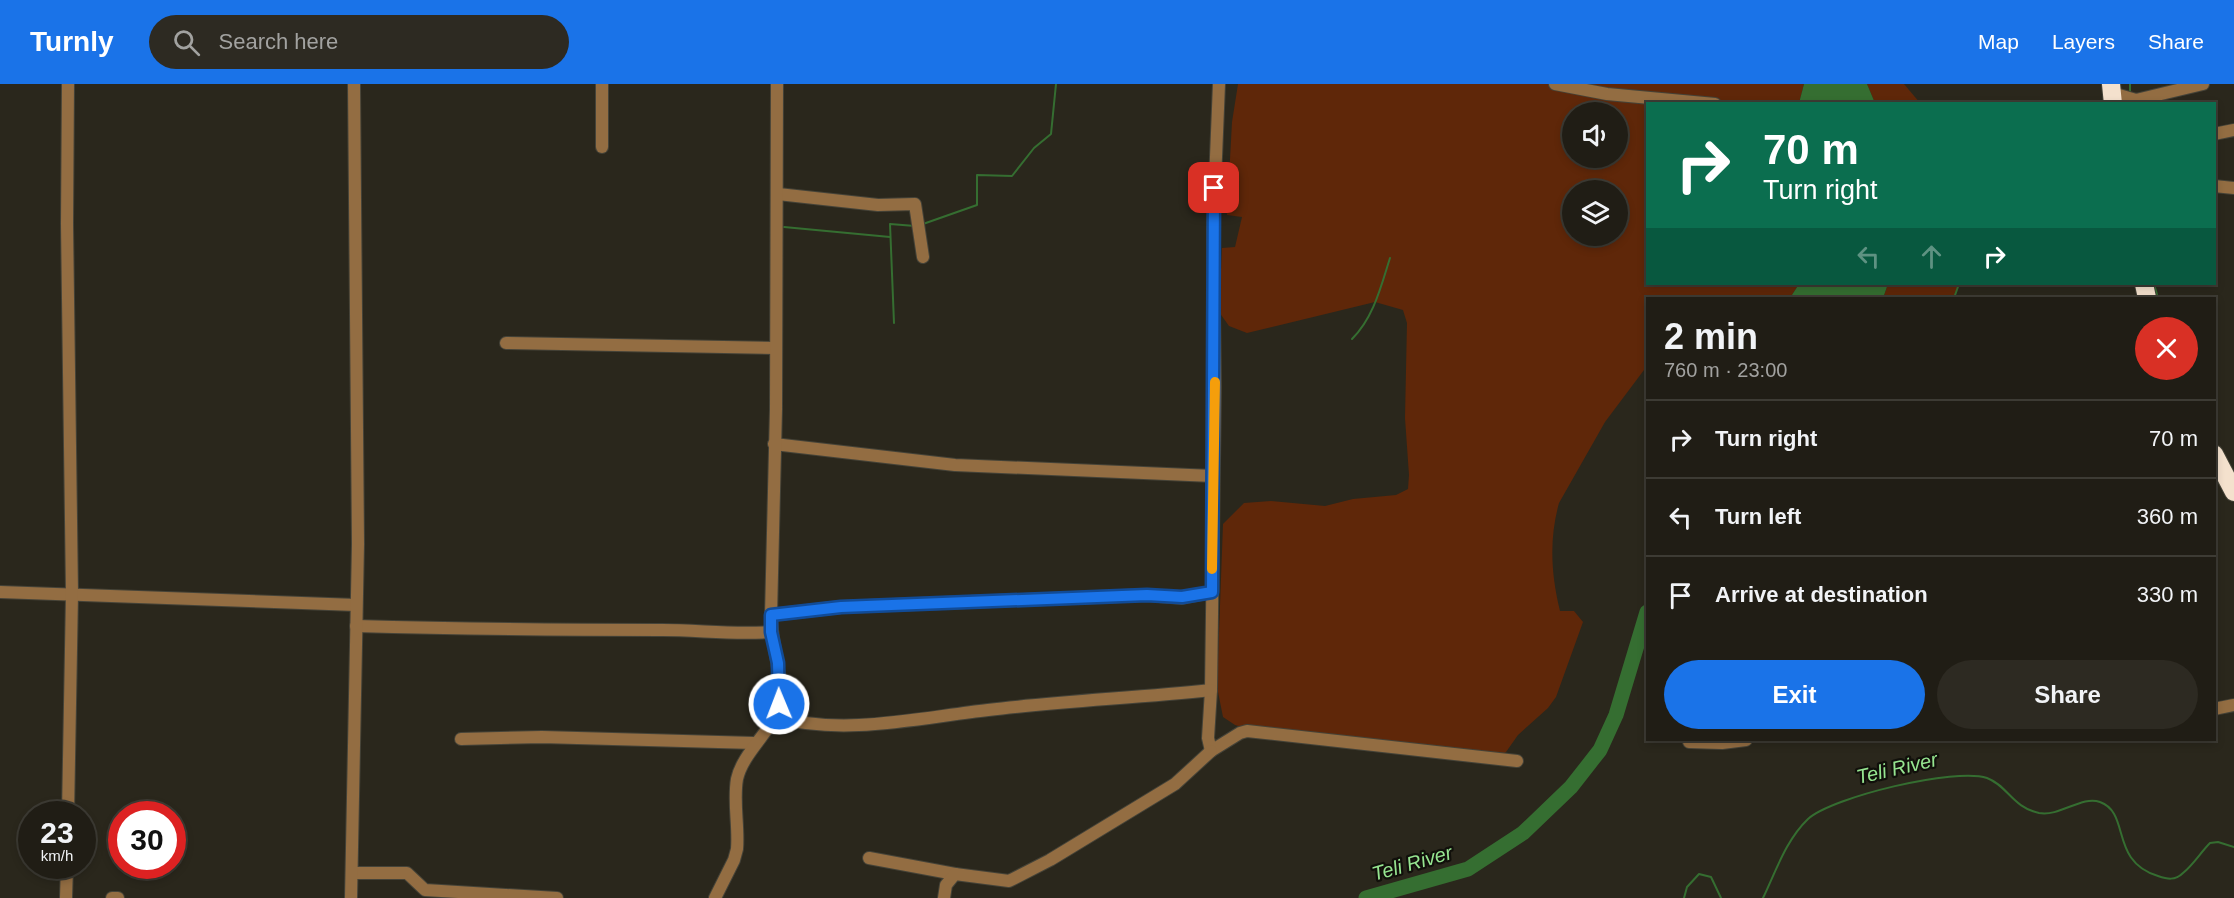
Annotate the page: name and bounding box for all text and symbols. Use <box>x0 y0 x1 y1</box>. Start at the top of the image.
search box <box>149 15 569 69</box>
text: Turnly <box>30 26 113 57</box>
icon: search <box>170 26 203 59</box>
text: Search here <box>218 29 338 54</box>
text: Map <box>1978 30 2019 53</box>
text: Layers <box>2052 30 2115 53</box>
text: Share <box>2148 30 2204 53</box>
map controls <box>1562 102 1628 246</box>
button: sound <box>1562 102 1628 168</box>
icon: right <box>1664 126 1742 204</box>
text: 70 m <box>1763 126 1859 173</box>
pin <box>1188 162 1239 213</box>
icon: arrive <box>1197 171 1230 204</box>
text: Turn right <box>1763 175 1878 205</box>
button: layers <box>1562 180 1628 246</box>
icon: left <box>1852 240 1885 273</box>
icon: ahead <box>1915 240 1948 273</box>
icon: right <box>1978 240 2011 273</box>
text: 2 min <box>1664 316 1758 357</box>
button: close <box>2135 317 2198 380</box>
text: 760 m · 23:00 <box>1664 359 1787 381</box>
icon: right <box>1664 423 1697 456</box>
text: Turn right <box>1715 426 1817 451</box>
text: 70 m <box>2149 426 2198 451</box>
icon: left <box>1664 501 1697 534</box>
text: Turn left <box>1715 504 1801 529</box>
text: 360 m <box>2137 504 2198 529</box>
icon: arrive <box>1664 579 1697 612</box>
text: Arrive at destination <box>1715 582 1928 607</box>
text: 330 m <box>2137 582 2198 607</box>
button: Exit <box>1664 660 1925 729</box>
button: Share <box>1937 660 2198 729</box>
position arrow <box>747 672 811 736</box>
water label: Teli River <box>1854 748 1941 788</box>
speed limit sign: 30 <box>108 801 186 879</box>
text: 23 <box>40 816 74 849</box>
water label: Teli River <box>1369 841 1456 885</box>
text: km/h <box>41 847 73 864</box>

